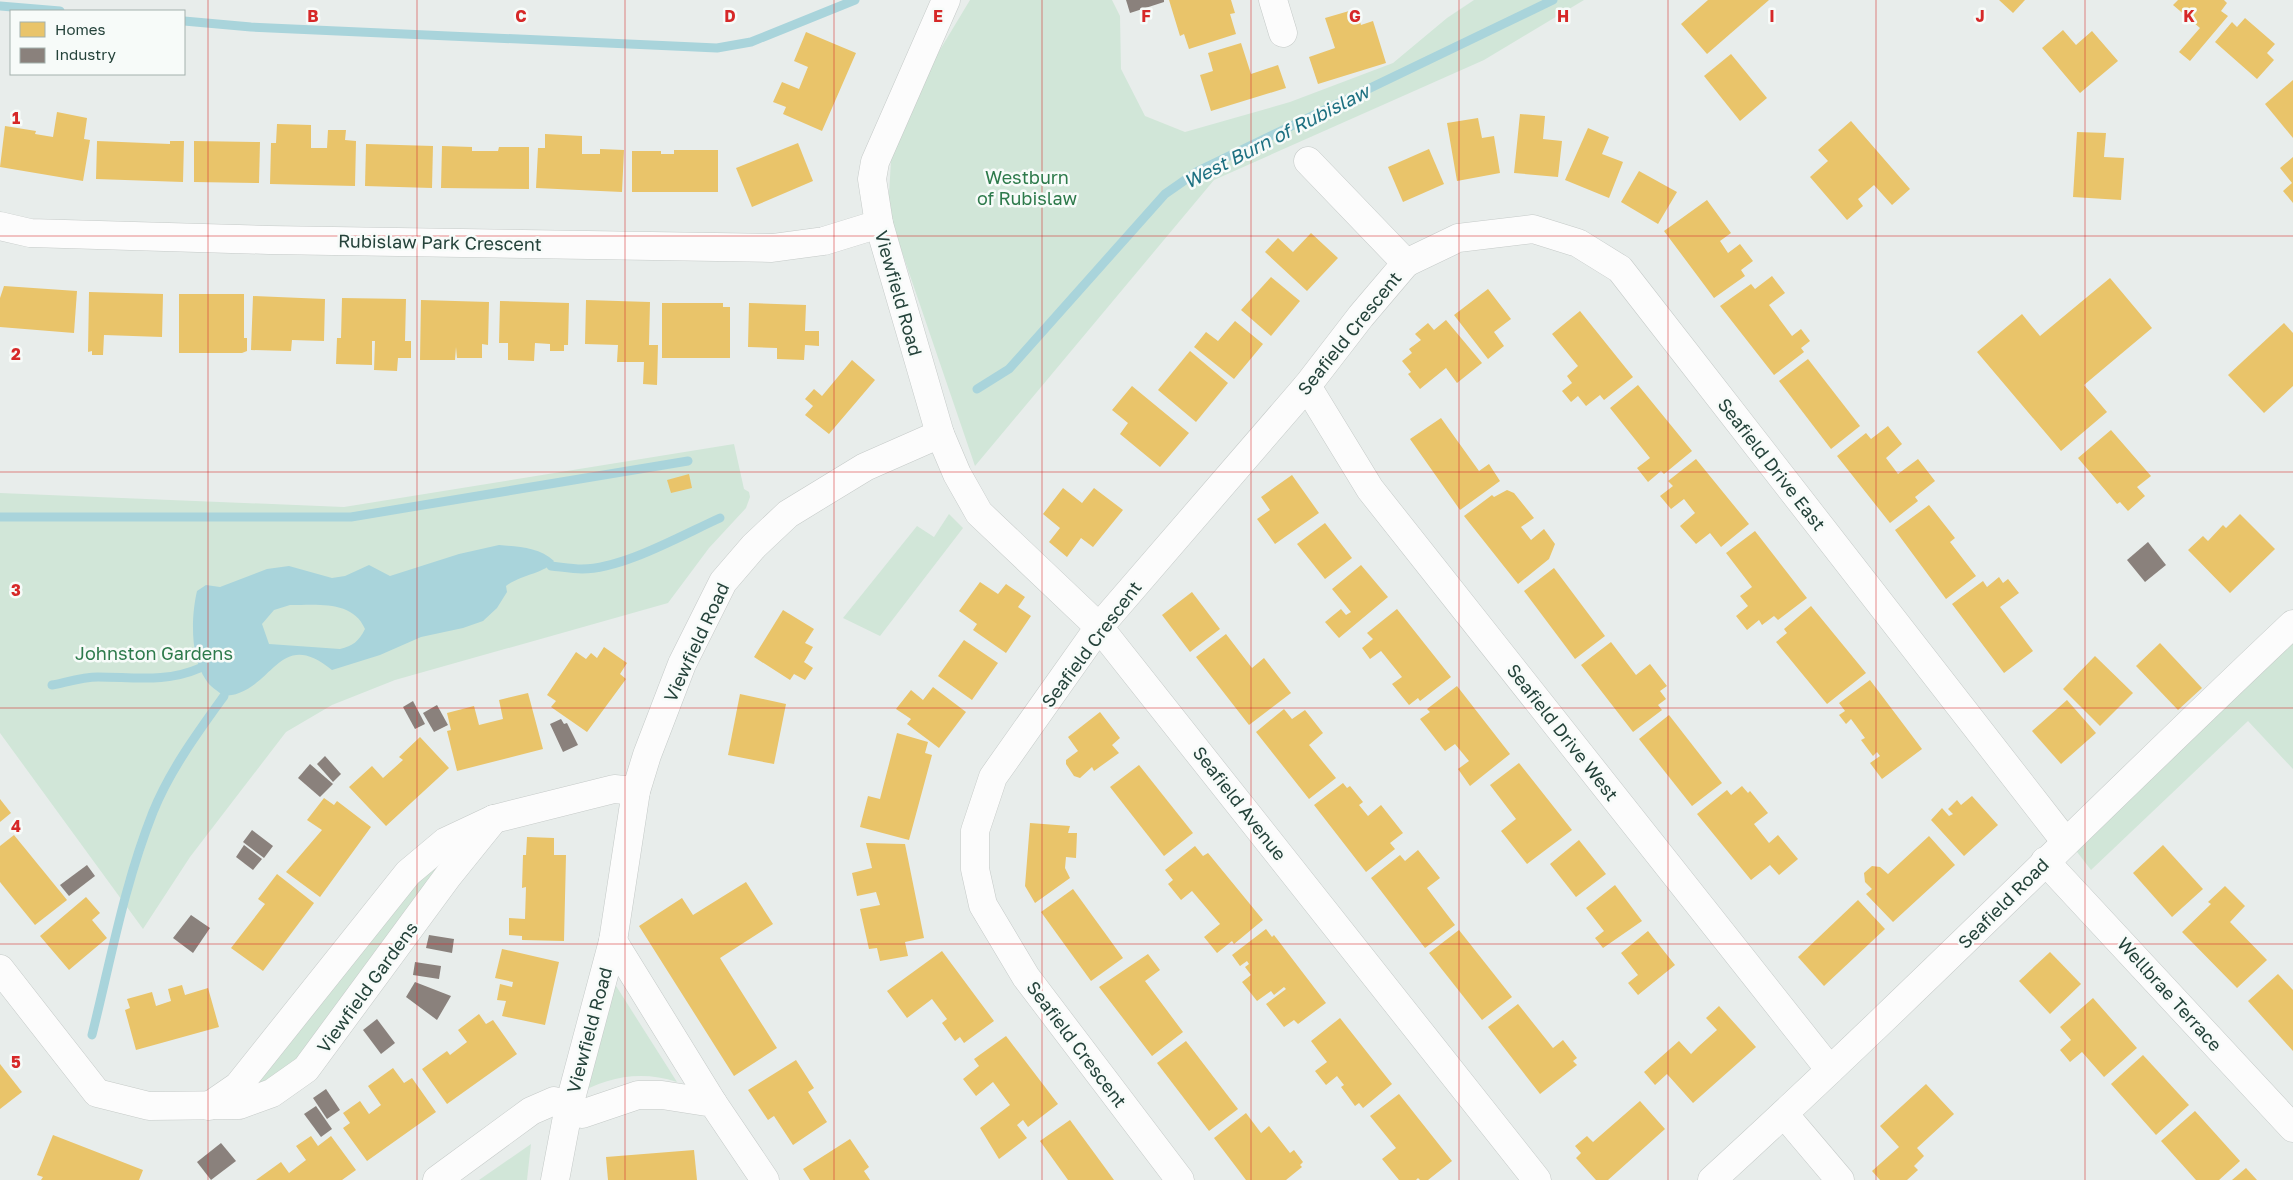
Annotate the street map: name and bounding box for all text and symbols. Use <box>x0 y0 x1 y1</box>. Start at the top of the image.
text: B <box>307 6 319 26</box>
text: C <box>515 6 527 26</box>
text: D <box>724 6 736 26</box>
text: E <box>933 6 943 26</box>
text: F <box>1141 6 1151 26</box>
text: G <box>1349 6 1361 26</box>
text: H <box>1557 6 1569 26</box>
text: I <box>1769 6 1775 26</box>
text: J <box>1975 6 1985 26</box>
text: K <box>2183 6 2195 26</box>
legend <box>10 10 185 75</box>
text: Homes <box>55 20 105 38</box>
text: Industry <box>55 45 116 63</box>
water label: West Burn of Rubislaw <box>1180 78 1375 193</box>
text: 1 <box>12 108 20 128</box>
park label: Westburn of Rubislaw <box>977 166 1078 209</box>
street label: Viewfield Road <box>871 228 927 358</box>
street label: Rubislaw Park Crescent <box>338 229 542 255</box>
street label: Seafield Crescent <box>1292 267 1406 399</box>
text: 2 <box>11 344 21 364</box>
street label: Seafield Drive East <box>1713 393 1831 535</box>
street label: Seafield Crescent <box>1036 576 1146 712</box>
street label: Viewfield Road <box>659 579 733 705</box>
text: 3 <box>11 580 21 600</box>
park label: Johnston Gardens <box>75 642 233 664</box>
street label: Seafield Drive West <box>1503 659 1623 805</box>
street label: Seafield Avenue <box>1189 742 1291 864</box>
text: 4 <box>11 816 21 836</box>
street label: Seafield Road <box>1953 853 2053 953</box>
street label: Viewfield Gardens <box>312 917 422 1057</box>
street label: Wellbrae Terrace <box>2113 932 2227 1056</box>
street label: Viewfield Road <box>562 965 616 1095</box>
street label: Seafield Crescent <box>1022 976 1132 1112</box>
text: 5 <box>11 1052 21 1072</box>

